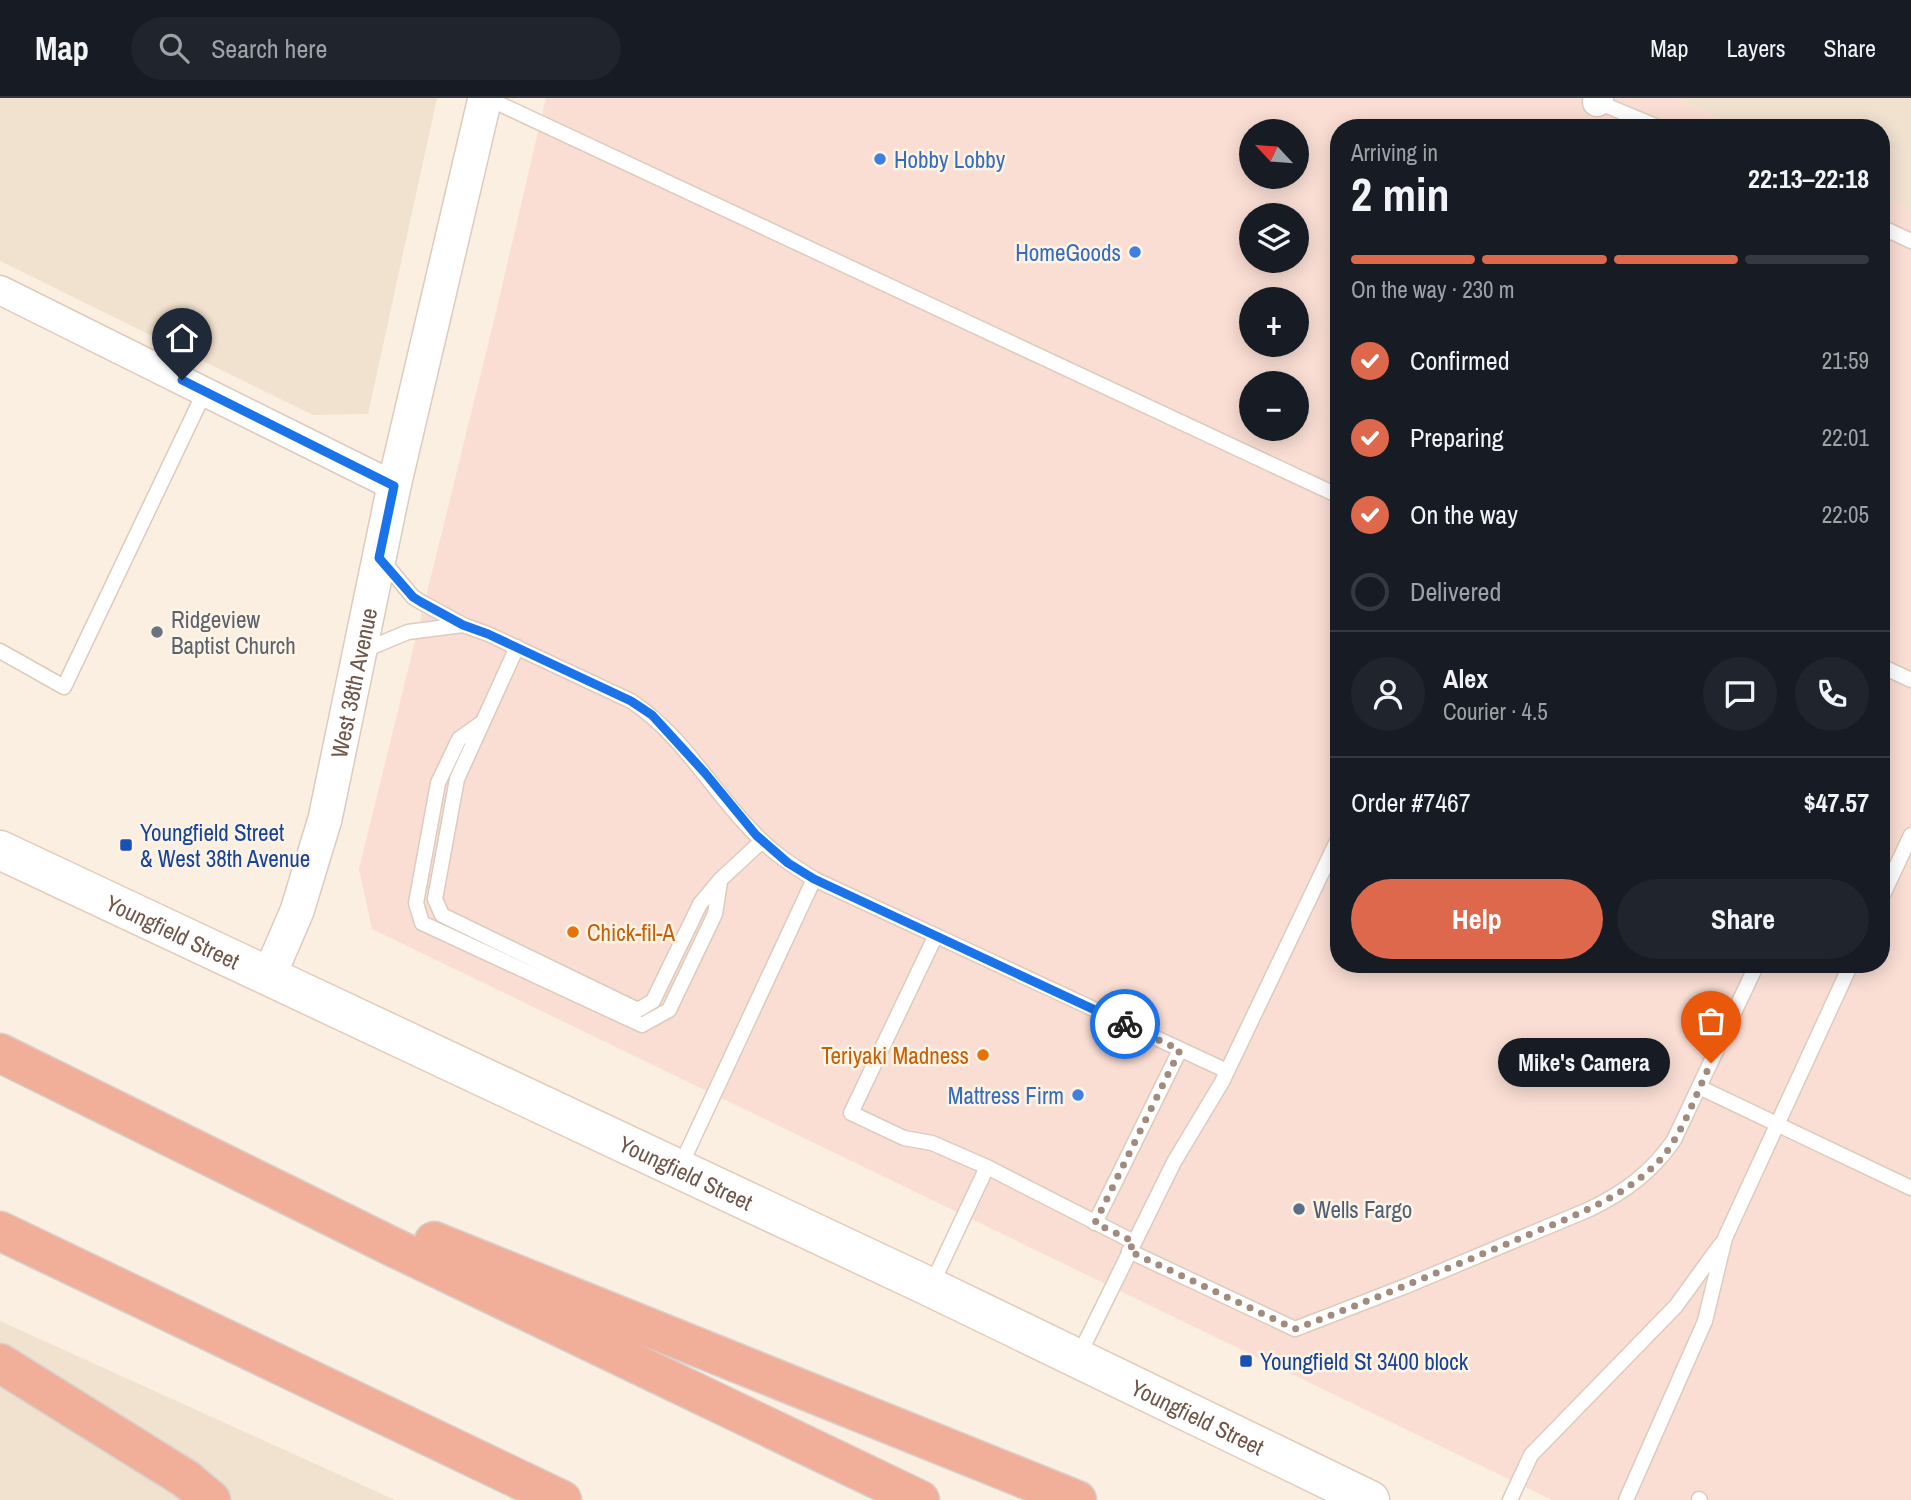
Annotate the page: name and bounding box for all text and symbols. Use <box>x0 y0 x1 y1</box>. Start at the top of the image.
search box <box>131 17 621 80</box>
text: Map <box>35 26 89 70</box>
icon: search <box>155 29 193 67</box>
text: Search here <box>211 31 327 66</box>
text: Map <box>1650 32 1688 64</box>
text: Layers <box>1726 32 1785 64</box>
text: Share <box>1823 32 1876 64</box>
north arrow <box>1239 119 1309 189</box>
map controls <box>1239 119 1309 441</box>
text: Arriving in <box>1351 137 1438 168</box>
place label: Hobby Lobby <box>894 144 1006 175</box>
marker: Hobby Lobby <box>872 151 888 167</box>
text: 22:13–22:18 <box>1748 161 1869 196</box>
text: 2 min <box>1351 163 1450 225</box>
button: layers <box>1239 203 1309 273</box>
place label: HomeGoods <box>1015 237 1121 268</box>
marker: HomeGoods <box>1127 244 1143 260</box>
text: On the way · 230 m <box>1351 274 1515 305</box>
button: + <box>1239 287 1309 357</box>
pin <box>152 308 212 380</box>
icon: home <box>163 319 201 357</box>
icon: check <box>1351 342 1389 380</box>
text: Confirmed <box>1410 343 1510 378</box>
text: 21:59 <box>1822 345 1869 376</box>
button: − <box>1239 371 1309 441</box>
icon: check <box>1351 419 1389 457</box>
text: Preparing <box>1410 420 1504 455</box>
text: 22:01 <box>1822 422 1869 453</box>
icon: check <box>1351 496 1389 534</box>
text: On the way <box>1410 497 1518 532</box>
text: 22:05 <box>1822 499 1869 530</box>
text: Delivered <box>1410 574 1501 609</box>
place label: Ridgeview Baptist Church <box>171 604 296 661</box>
street label: West 38th Avenue <box>323 605 384 761</box>
marker: Ridgeview Baptist Church <box>149 624 165 640</box>
button: person <box>1351 657 1425 731</box>
button: chat <box>1703 657 1777 731</box>
button: phone <box>1795 657 1869 731</box>
text: Alex <box>1443 661 1488 696</box>
text: Courier · 4.5 <box>1443 696 1548 727</box>
text: Order #7467 <box>1351 785 1471 820</box>
text: $47.57 <box>1804 785 1869 820</box>
place label: Youngfield Street & West 38th Avenue <box>140 817 310 874</box>
marker: Youngfield Street & West 38th Avenue <box>118 837 134 853</box>
button: Help <box>1351 879 1603 959</box>
button: Share <box>1617 879 1869 959</box>
street label: Youngfield Street <box>101 886 245 976</box>
place label: Chick-fil-A <box>587 917 675 948</box>
marker: Chick-fil-A <box>565 924 581 940</box>
courier <box>1090 989 1160 1059</box>
pin <box>1681 991 1741 1063</box>
icon: bag <box>1692 1002 1730 1040</box>
icon: bike <box>1106 1005 1144 1043</box>
callout: Mike's Camera <box>1498 1038 1669 1088</box>
place label: Teriyaki Madness <box>821 1040 969 1071</box>
marker: Teriyaki Madness <box>975 1047 991 1063</box>
text: Mike's Camera <box>1518 1047 1650 1078</box>
place label: Mattress Firm <box>948 1080 1064 1111</box>
marker: Mattress Firm <box>1070 1087 1086 1103</box>
street label: Youngfield Street <box>614 1128 758 1217</box>
place label: Wells Fargo <box>1313 1194 1412 1225</box>
marker: Wells Fargo <box>1291 1201 1307 1217</box>
place label: Youngfield St 3400 block <box>1260 1346 1469 1377</box>
marker: Youngfield St 3400 block <box>1238 1353 1254 1369</box>
street label: Youngfield Street <box>1126 1371 1269 1462</box>

